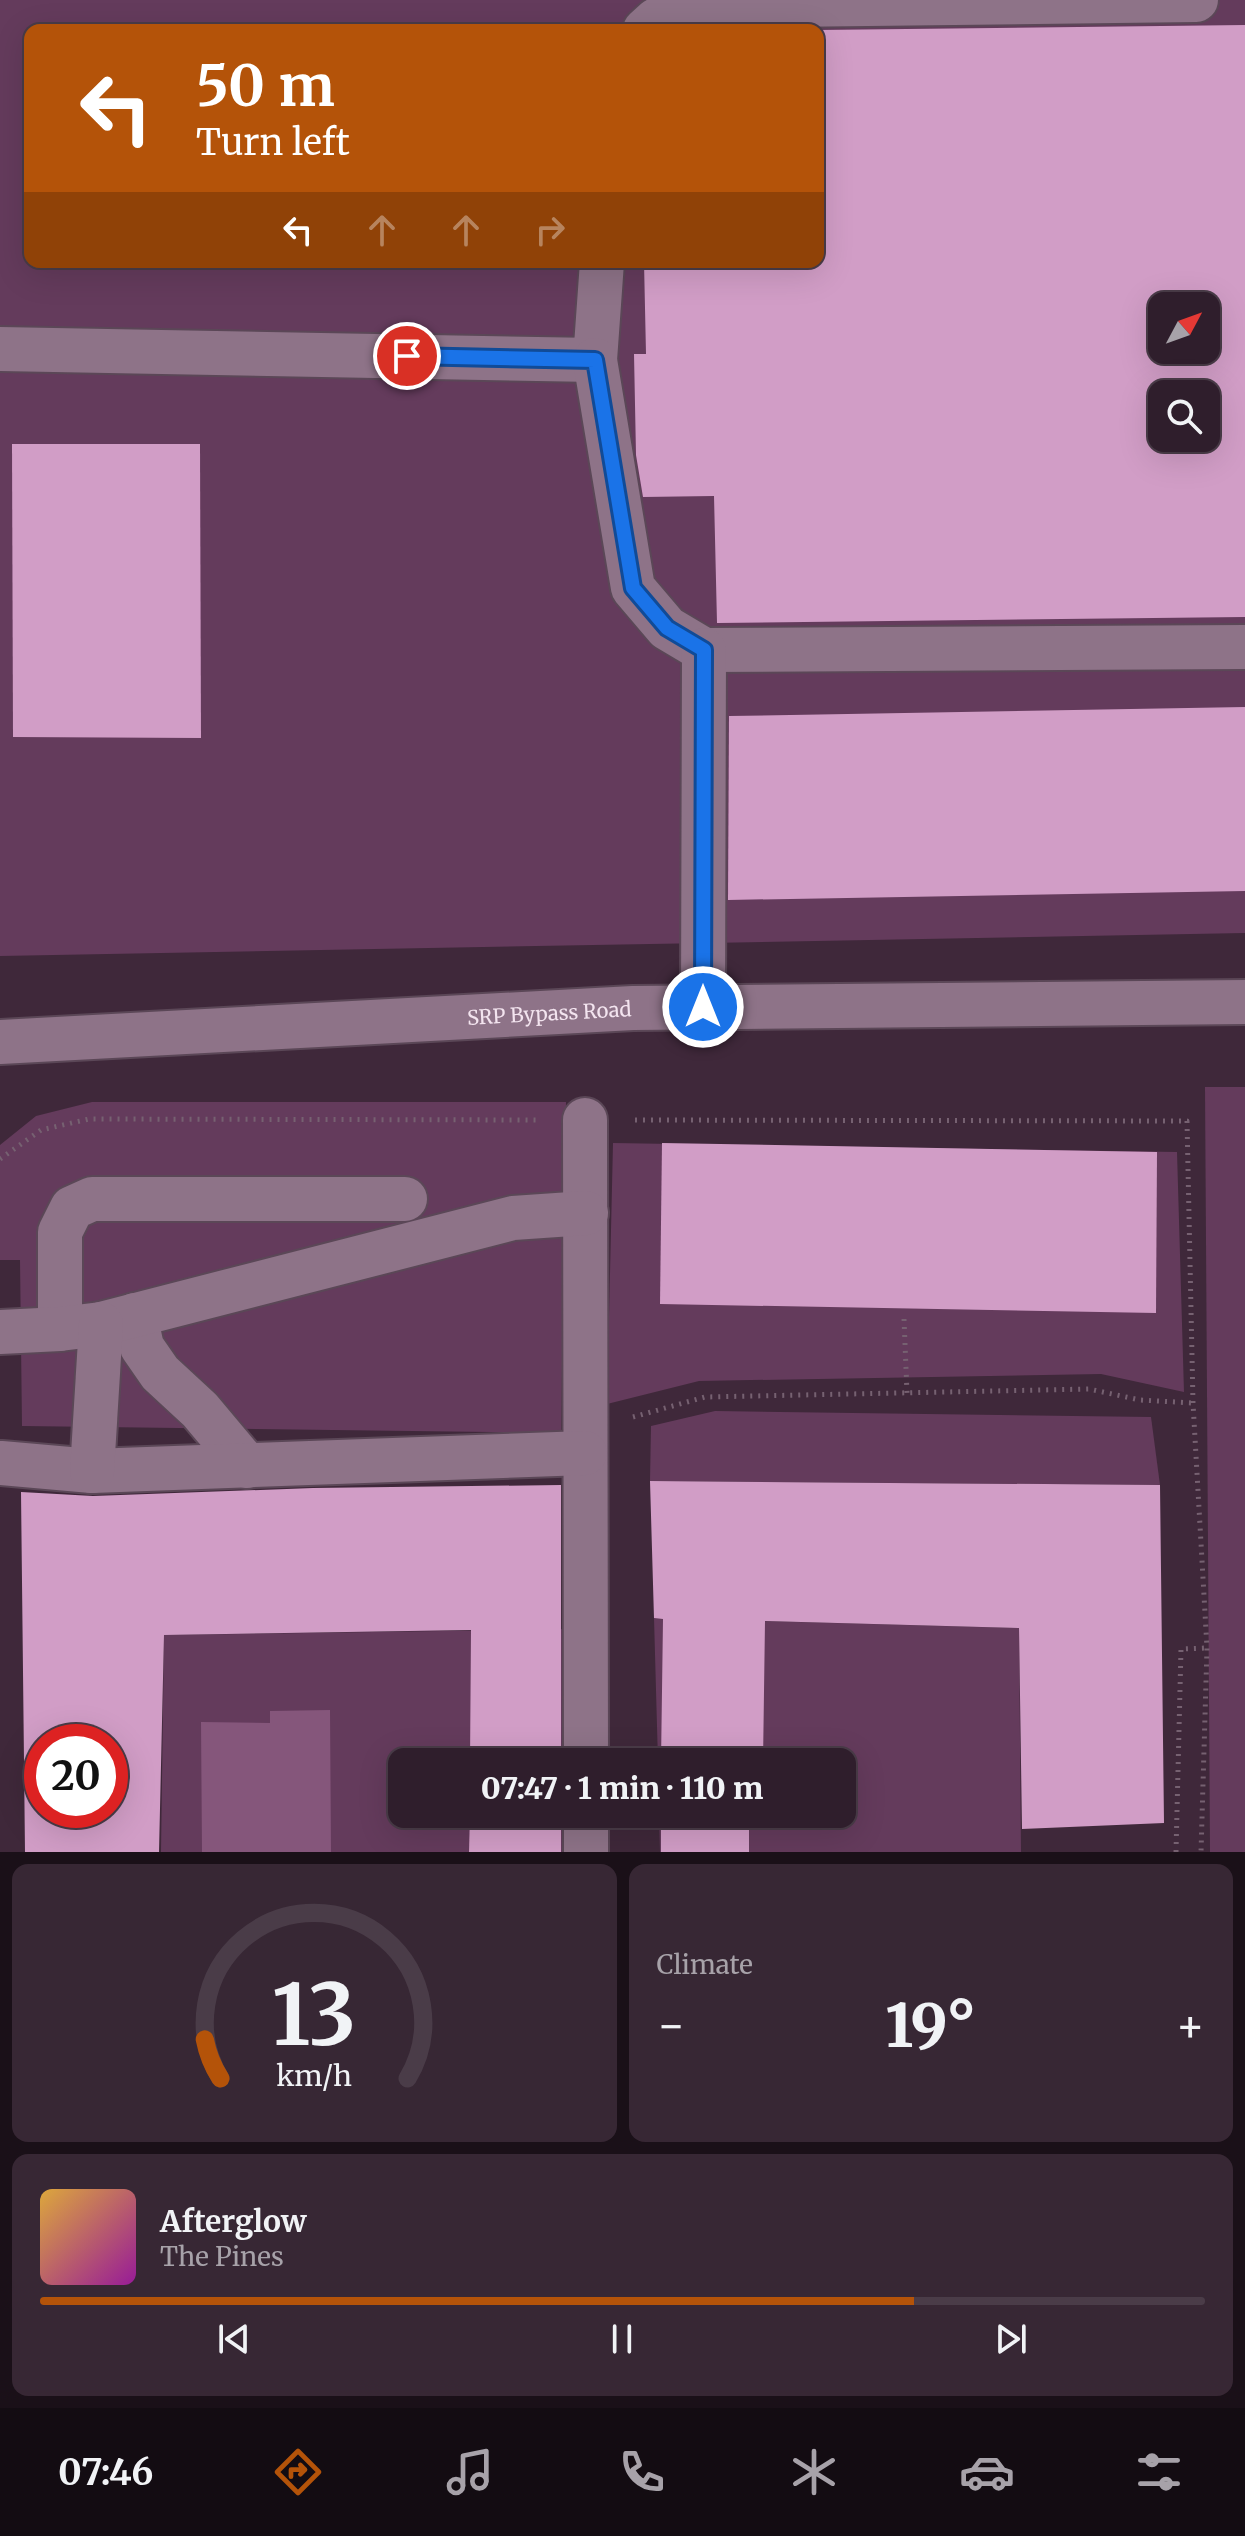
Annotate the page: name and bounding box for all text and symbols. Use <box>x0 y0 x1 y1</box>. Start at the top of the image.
text: 50 m <box>196 51 335 121</box>
icon: left <box>64 56 168 160</box>
text: Turn left <box>196 120 350 165</box>
icon: left <box>276 208 320 252</box>
icon: ahead <box>360 208 404 252</box>
icon: ahead <box>444 208 488 252</box>
icon: right <box>528 208 572 252</box>
north arrow <box>1148 292 1220 364</box>
map controls <box>1148 292 1220 452</box>
pin <box>373 322 441 390</box>
icon: arrive <box>385 334 429 378</box>
button: search <box>1148 380 1220 452</box>
position arrow <box>661 965 745 1049</box>
street label: SRP Bypass Road <box>466 996 632 1029</box>
speed limit sign: 20 <box>24 1724 128 1828</box>
text: 07:47 · 1 min · 110 m <box>481 1769 763 1807</box>
text: Climate <box>657 1948 753 1981</box>
text: 13 <box>272 1963 357 2068</box>
text: 19° <box>885 1988 976 2063</box>
text: − <box>657 1998 686 2053</box>
text: + <box>1176 1998 1205 2053</box>
text: km/h <box>276 2058 352 2094</box>
text: Afterglow <box>160 2202 307 2240</box>
text: The Pines <box>160 2240 284 2273</box>
icon: previous <box>212 2317 256 2361</box>
icon: pause <box>600 2317 644 2361</box>
icon: next <box>989 2317 1033 2361</box>
icon: directions <box>270 2444 326 2500</box>
icon: music <box>442 2444 498 2500</box>
icon: phone <box>614 2444 670 2500</box>
icon: climate <box>786 2444 842 2500</box>
icon: car <box>959 2444 1015 2500</box>
icon: filters <box>1131 2444 1187 2500</box>
text: 07:46 <box>58 2450 153 2495</box>

